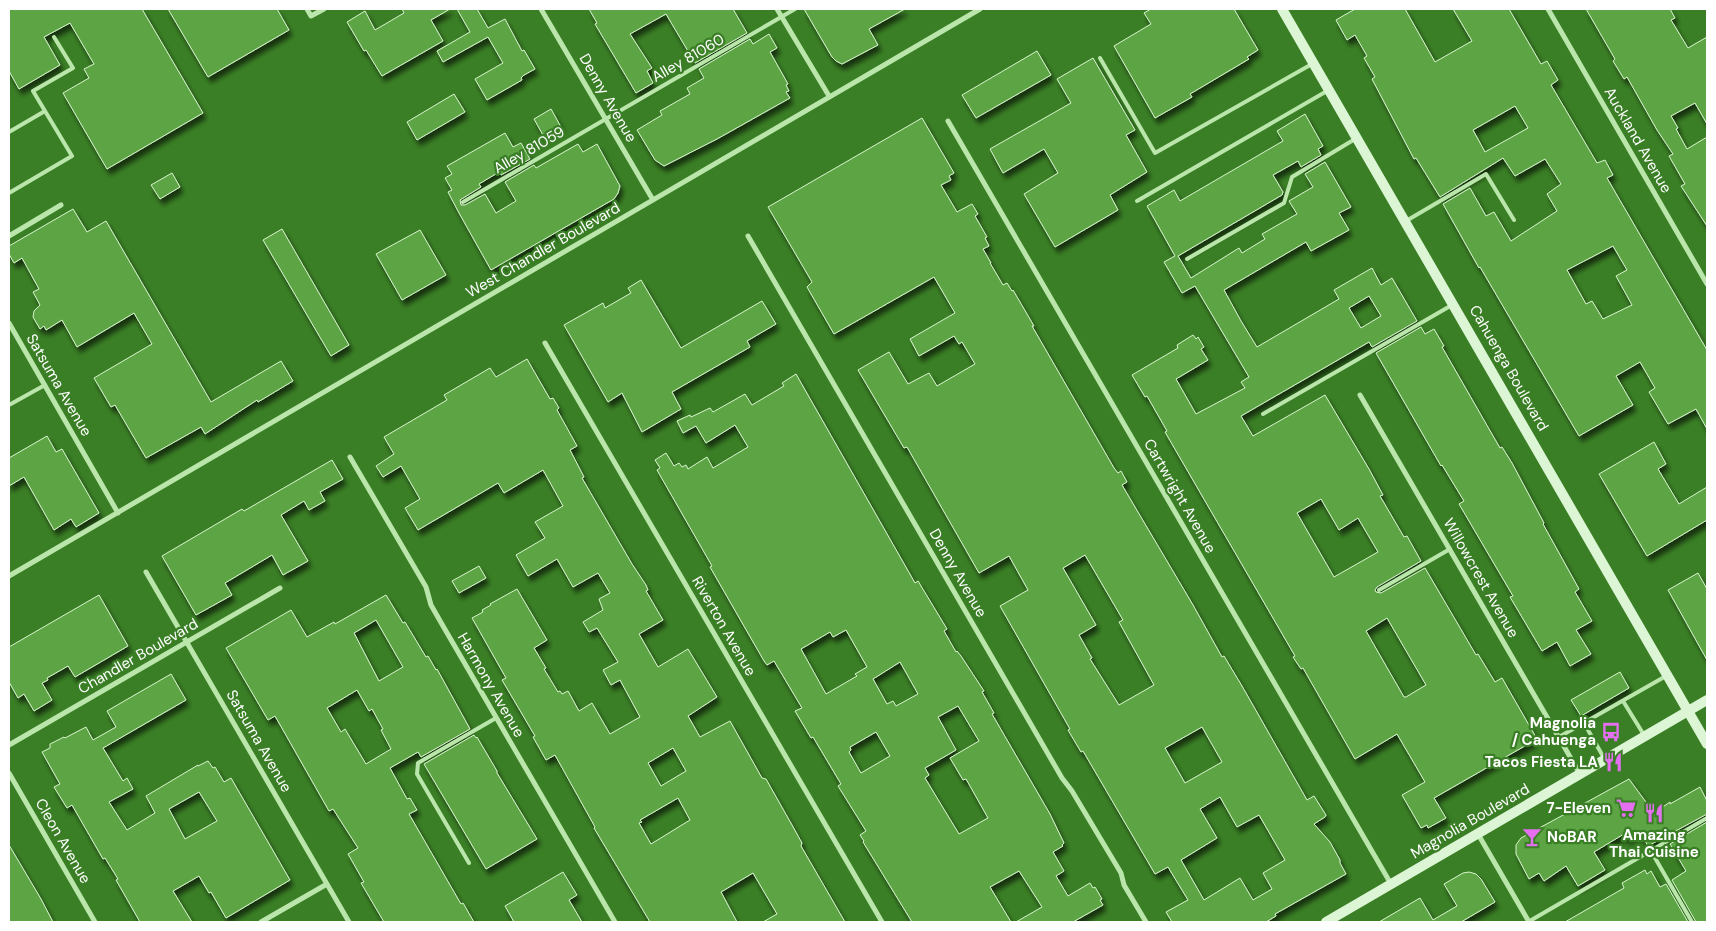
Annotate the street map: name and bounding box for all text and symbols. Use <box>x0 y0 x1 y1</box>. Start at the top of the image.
street label: Alley 81060 <box>648 29 728 87</box>
street label: Denny Avenue <box>575 50 641 146</box>
street label: Auckland Avenue <box>1600 83 1676 197</box>
street label: Alley 81059 <box>490 122 568 178</box>
street label: West Chandler Boulevard <box>462 198 624 302</box>
street label: Cahuenga Boulevard <box>1465 301 1553 435</box>
street label: Satsuma Avenue <box>22 330 96 440</box>
street label: Cartwright Avenue <box>1139 435 1221 557</box>
street label: Willowcrest Avenue <box>1439 515 1523 641</box>
street label: Denny Avenue <box>925 525 991 621</box>
street label: Riverton Avenue <box>687 572 761 680</box>
street label: Chandler Boulevard <box>74 613 202 699</box>
street label: Harmony Avenue <box>453 629 529 741</box>
street label: Satsuma Avenue <box>222 686 296 796</box>
place label: Magnolia / Cahuenga <box>1512 713 1596 750</box>
bus stop icon: Magnolia / Cahuenga <box>1600 721 1622 743</box>
restaurant icon: Tacos Fiesta LA <box>1602 751 1624 773</box>
place label: Tacos Fiesta LA <box>1485 752 1598 772</box>
street label: Magnolia Boulevard <box>1407 779 1533 863</box>
street label: Cleon Avenue <box>31 795 95 887</box>
supermarket icon: 7-Eleven <box>1615 797 1637 819</box>
place label: 7-Eleven <box>1547 798 1611 818</box>
restaurant icon: Amazing Thai Cuisine <box>1643 802 1665 824</box>
place label: Amazing Thai Cuisine <box>1609 825 1699 862</box>
bar icon: NoBAR <box>1521 826 1543 848</box>
place label: NoBAR <box>1547 827 1597 847</box>

